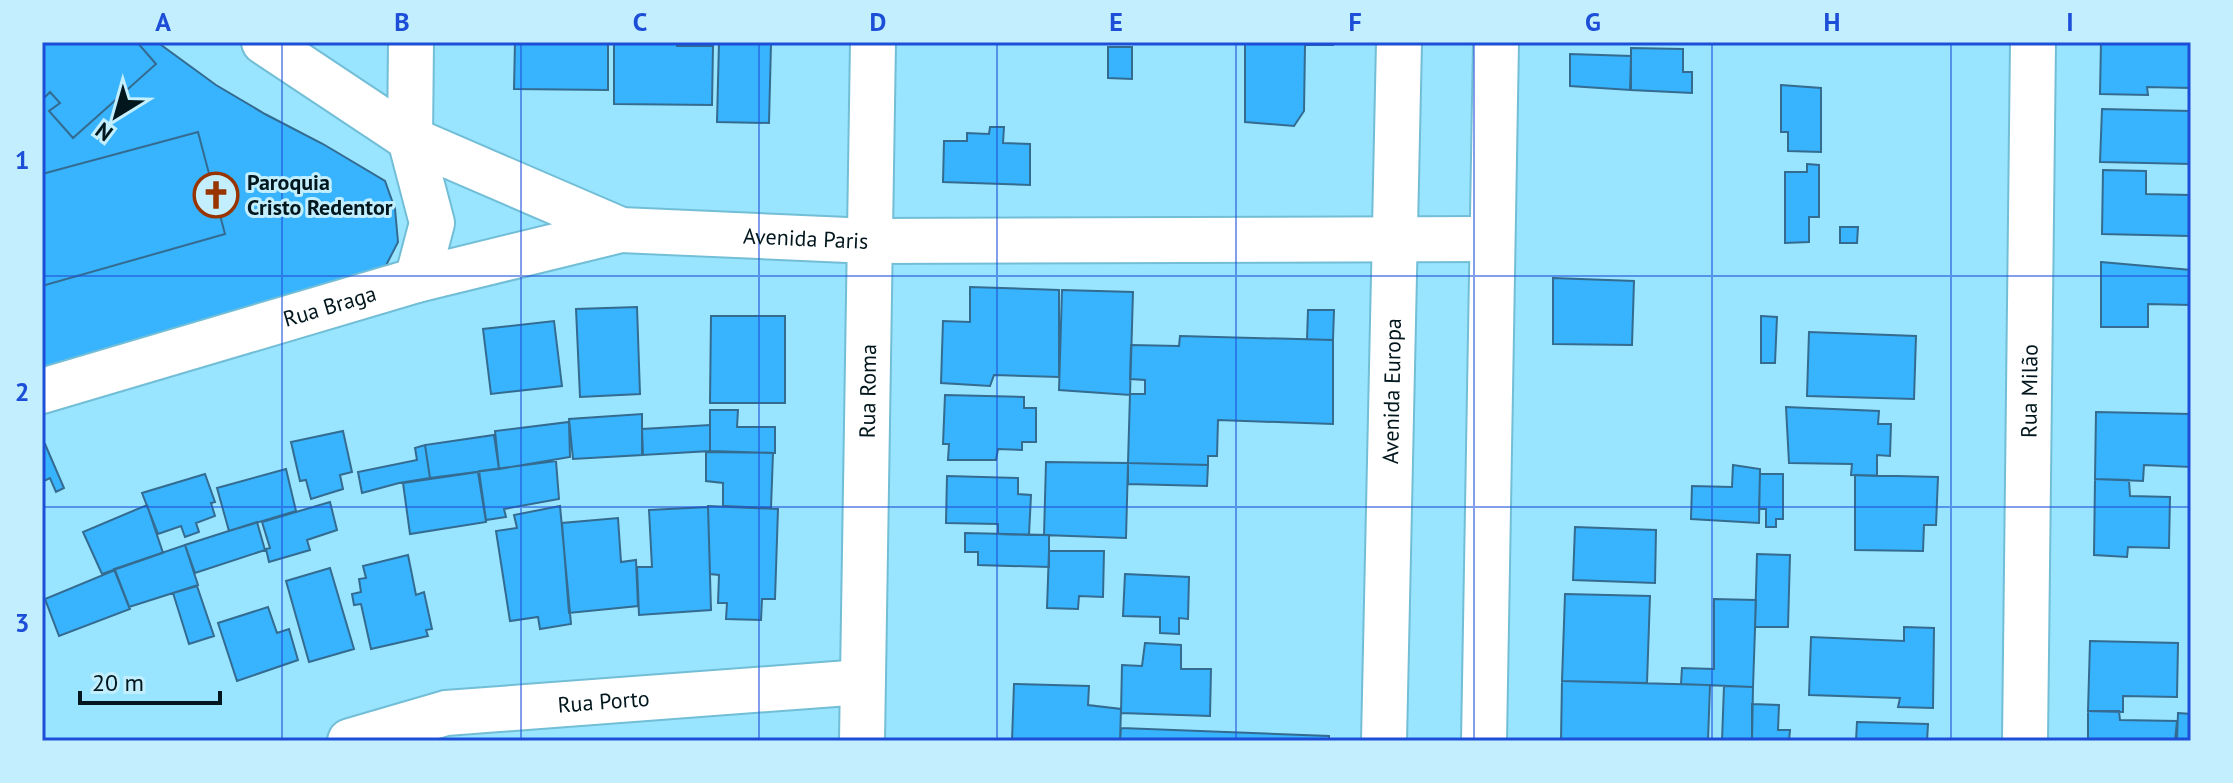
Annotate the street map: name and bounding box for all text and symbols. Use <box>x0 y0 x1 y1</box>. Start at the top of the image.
text: A <box>155 5 171 38</box>
text: B <box>394 5 410 38</box>
text: C <box>633 5 647 38</box>
text: D <box>870 5 886 38</box>
text: E <box>1109 5 1123 38</box>
text: F <box>1348 5 1362 38</box>
text: G <box>1585 5 1601 38</box>
text: H <box>1824 5 1840 38</box>
text: I <box>2066 5 2074 38</box>
north arrow <box>76 76 156 156</box>
text: N <box>90 116 118 148</box>
text: 1 <box>15 143 29 176</box>
place label: Paroquia Cristo Redentor <box>247 168 393 221</box>
church icon: Paroquia Cristo Redentor <box>192 171 240 219</box>
street label: Avenida Paris <box>743 221 869 255</box>
street label: Rua Braga <box>280 279 379 333</box>
street label: Avenida Europa <box>1376 318 1407 464</box>
street label: Rua Roma <box>853 344 882 438</box>
street label: Rua Milão <box>2014 344 2044 438</box>
text: 2 <box>15 375 29 408</box>
text: 3 <box>15 606 29 639</box>
scale bar <box>80 655 220 705</box>
text: 20 m <box>92 667 144 698</box>
street label: Rua Porto <box>557 684 650 719</box>

